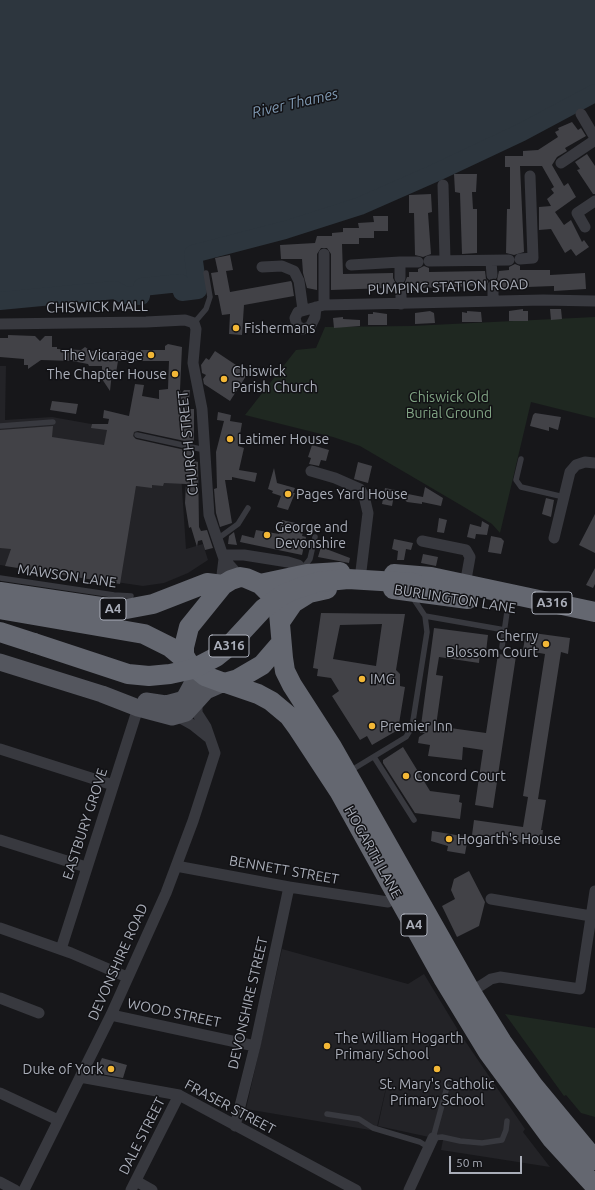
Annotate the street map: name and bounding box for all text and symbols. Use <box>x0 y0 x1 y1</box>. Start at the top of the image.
water label: River Thames <box>250 84 340 122</box>
street label: PUMPING STATION ROAD <box>367 276 529 298</box>
street label: CHISWICK MALL <box>46 298 148 316</box>
place label: Fishermans <box>244 320 315 336</box>
marker: Fishermans <box>231 323 241 333</box>
place label: The Vicarage <box>62 347 143 363</box>
marker: The Vicarage <box>146 350 156 360</box>
place label: Chiswick Parish Church <box>232 363 318 396</box>
place label: The Chapter House <box>47 366 167 382</box>
marker: The Chapter House <box>170 369 180 379</box>
marker: Chiswick Parish Church <box>219 374 229 384</box>
park label: Chiswick Old Burial Ground <box>406 389 492 422</box>
street label: CHURCH STREET <box>174 390 202 496</box>
place label: Latimer House <box>238 431 329 447</box>
marker: Latimer House <box>225 434 235 444</box>
place label: Pages Yard House <box>296 486 408 502</box>
marker: Pages Yard House <box>283 489 293 499</box>
place label: George and Devonshire <box>275 519 348 552</box>
marker: George and Devonshire <box>262 530 272 540</box>
street label: MAWSON LANE <box>16 561 118 591</box>
street label: BURLINGTON LANE <box>393 581 517 617</box>
road number: A316 <box>532 592 572 614</box>
road number: A4 <box>100 598 126 620</box>
place label: Cherry Blossom Court <box>446 628 538 660</box>
road number: A316 <box>209 635 249 657</box>
marker: Cherry Blossom Court <box>541 639 551 649</box>
place label: IMG <box>370 671 395 687</box>
marker: IMG <box>357 674 367 684</box>
place label: Premier Inn <box>380 718 453 734</box>
marker: Premier Inn <box>367 721 377 731</box>
street label: EASTBURY GROVE <box>59 766 111 882</box>
place label: Concord Court <box>414 768 506 784</box>
marker: Concord Court <box>401 771 411 781</box>
street label: HOGARTH LANE <box>341 803 405 901</box>
place label: Hogarth's House <box>457 831 561 847</box>
marker: Hogarth's House <box>444 834 454 844</box>
street label: BENNETT STREET <box>228 852 340 888</box>
street label: DEVONSHIRE ROAD <box>85 901 151 1023</box>
road number: A4 <box>401 914 427 936</box>
street label: DEVONSHIRE STREET <box>225 935 271 1071</box>
street label: WOOD STREET <box>126 995 222 1031</box>
place label: The William Hogarth Primary School <box>335 1030 464 1062</box>
marker: The William Hogarth Primary School <box>322 1041 332 1051</box>
place label: Duke of York <box>23 1061 103 1077</box>
marker: Duke of York <box>106 1064 116 1074</box>
marker: St. Mary's Catholic Primary School <box>432 1064 442 1074</box>
street label: FRASER STREET <box>182 1076 278 1138</box>
place label: St. Mary's Catholic Primary School <box>379 1076 495 1108</box>
street label: DALE STREET <box>115 1095 169 1177</box>
scale bar <box>451 1148 524 1174</box>
text: 50 m <box>456 1156 483 1169</box>

